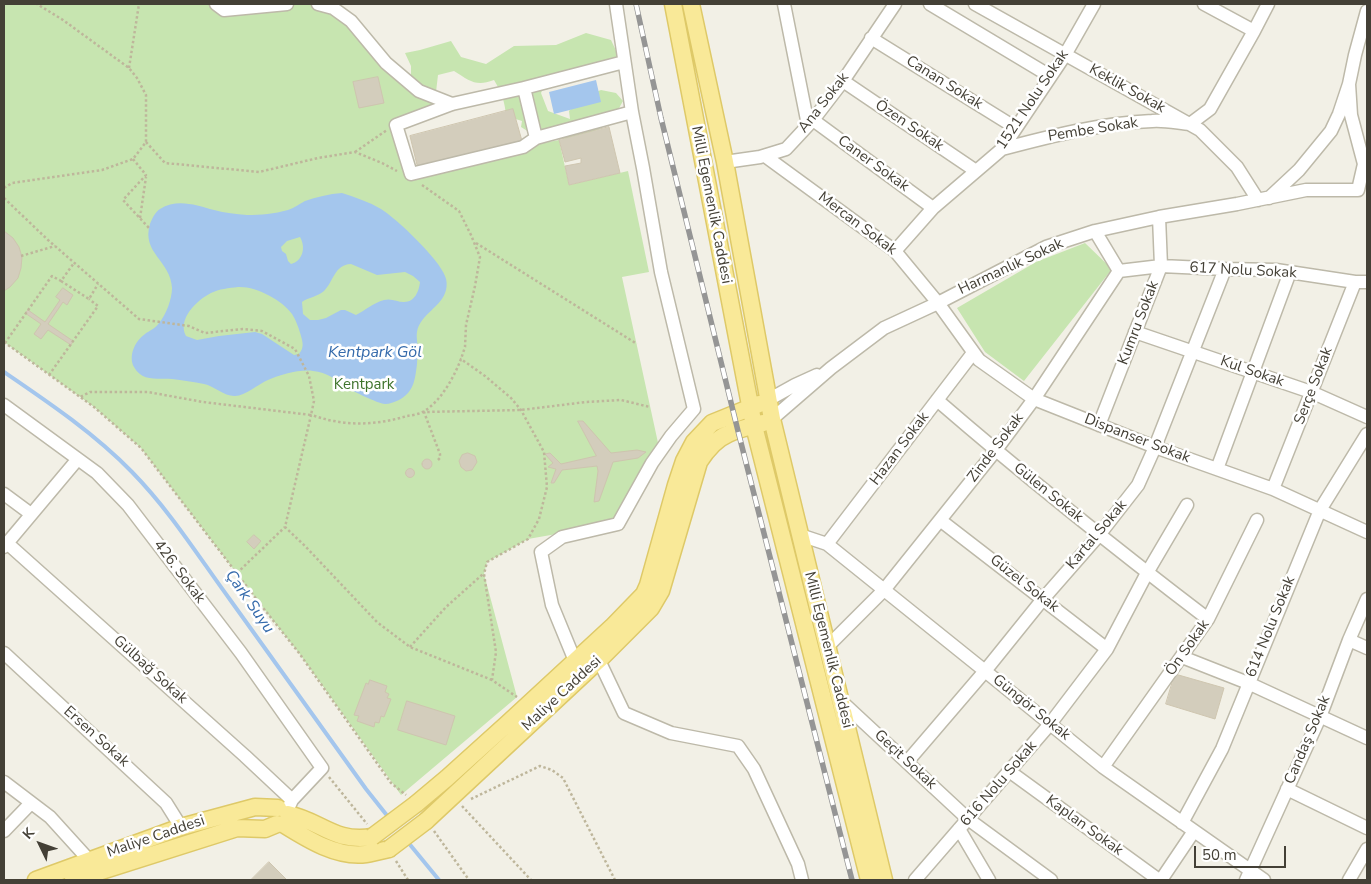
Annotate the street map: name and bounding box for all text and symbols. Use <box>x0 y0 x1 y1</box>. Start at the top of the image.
street label: 1521 Nolu Sokak <box>993 47 1073 153</box>
street label: Canan Sokak <box>902 52 986 114</box>
street label: Keklik Sokak <box>1086 61 1168 117</box>
street label: Ana Sokak <box>795 69 853 137</box>
street label: Özen Sokak <box>871 96 947 156</box>
street label: Pembe Sokak <box>1047 114 1139 146</box>
street label: Milli Egemenlik Caddesi <box>687 124 735 286</box>
street label: Caner Sokak <box>834 132 912 196</box>
street label: Mercan Sokak <box>814 189 900 259</box>
street label: Harmanlık Sokak <box>956 235 1066 299</box>
street label: 617 Nolu Sokak <box>1189 259 1297 283</box>
street label: Kumru Sokak <box>1115 278 1163 368</box>
water label: Kentpark Göl <box>328 343 422 363</box>
street label: Serçe Sokak <box>1291 345 1337 427</box>
street label: Kul Sokak <box>1218 353 1286 391</box>
park label: Kentpark <box>334 376 394 394</box>
street label: Hazan Sokak <box>867 409 933 489</box>
street label: Zinde Sokak <box>964 410 1028 486</box>
street label: Dispanser Sokak <box>1082 411 1192 467</box>
street label: Gülen Sokak <box>1010 459 1086 527</box>
street label: Kartal Sokak <box>1063 497 1131 573</box>
street label: 426. Sokak <box>149 537 209 607</box>
street label: Güzel Sokak <box>986 551 1062 617</box>
water label: Çark Suyu <box>220 567 278 637</box>
street label: Milli Egemenlik Caddesi <box>800 570 856 730</box>
street label: 614 Nolu Sokak <box>1243 574 1299 680</box>
street label: Ön Sokak <box>1162 616 1214 680</box>
street label: Gülbağ Sokak <box>109 632 191 708</box>
street label: Maliye Caddesi <box>519 653 605 735</box>
street label: Güngör Sokak <box>989 671 1073 745</box>
street label: Candaş Sokak <box>1281 693 1335 787</box>
street label: Ersen Sokak <box>59 703 133 771</box>
street label: Geçit Sokak <box>870 727 940 793</box>
street label: 616 Nolu Sokak <box>957 738 1041 830</box>
street label: Kaplan Sokak <box>1042 792 1126 860</box>
street label: Maliye Caddesi <box>105 812 207 862</box>
north arrow <box>15 819 65 869</box>
text: K <box>18 824 39 843</box>
scale bar <box>1196 836 1288 868</box>
text: 50 m <box>1202 845 1237 865</box>

